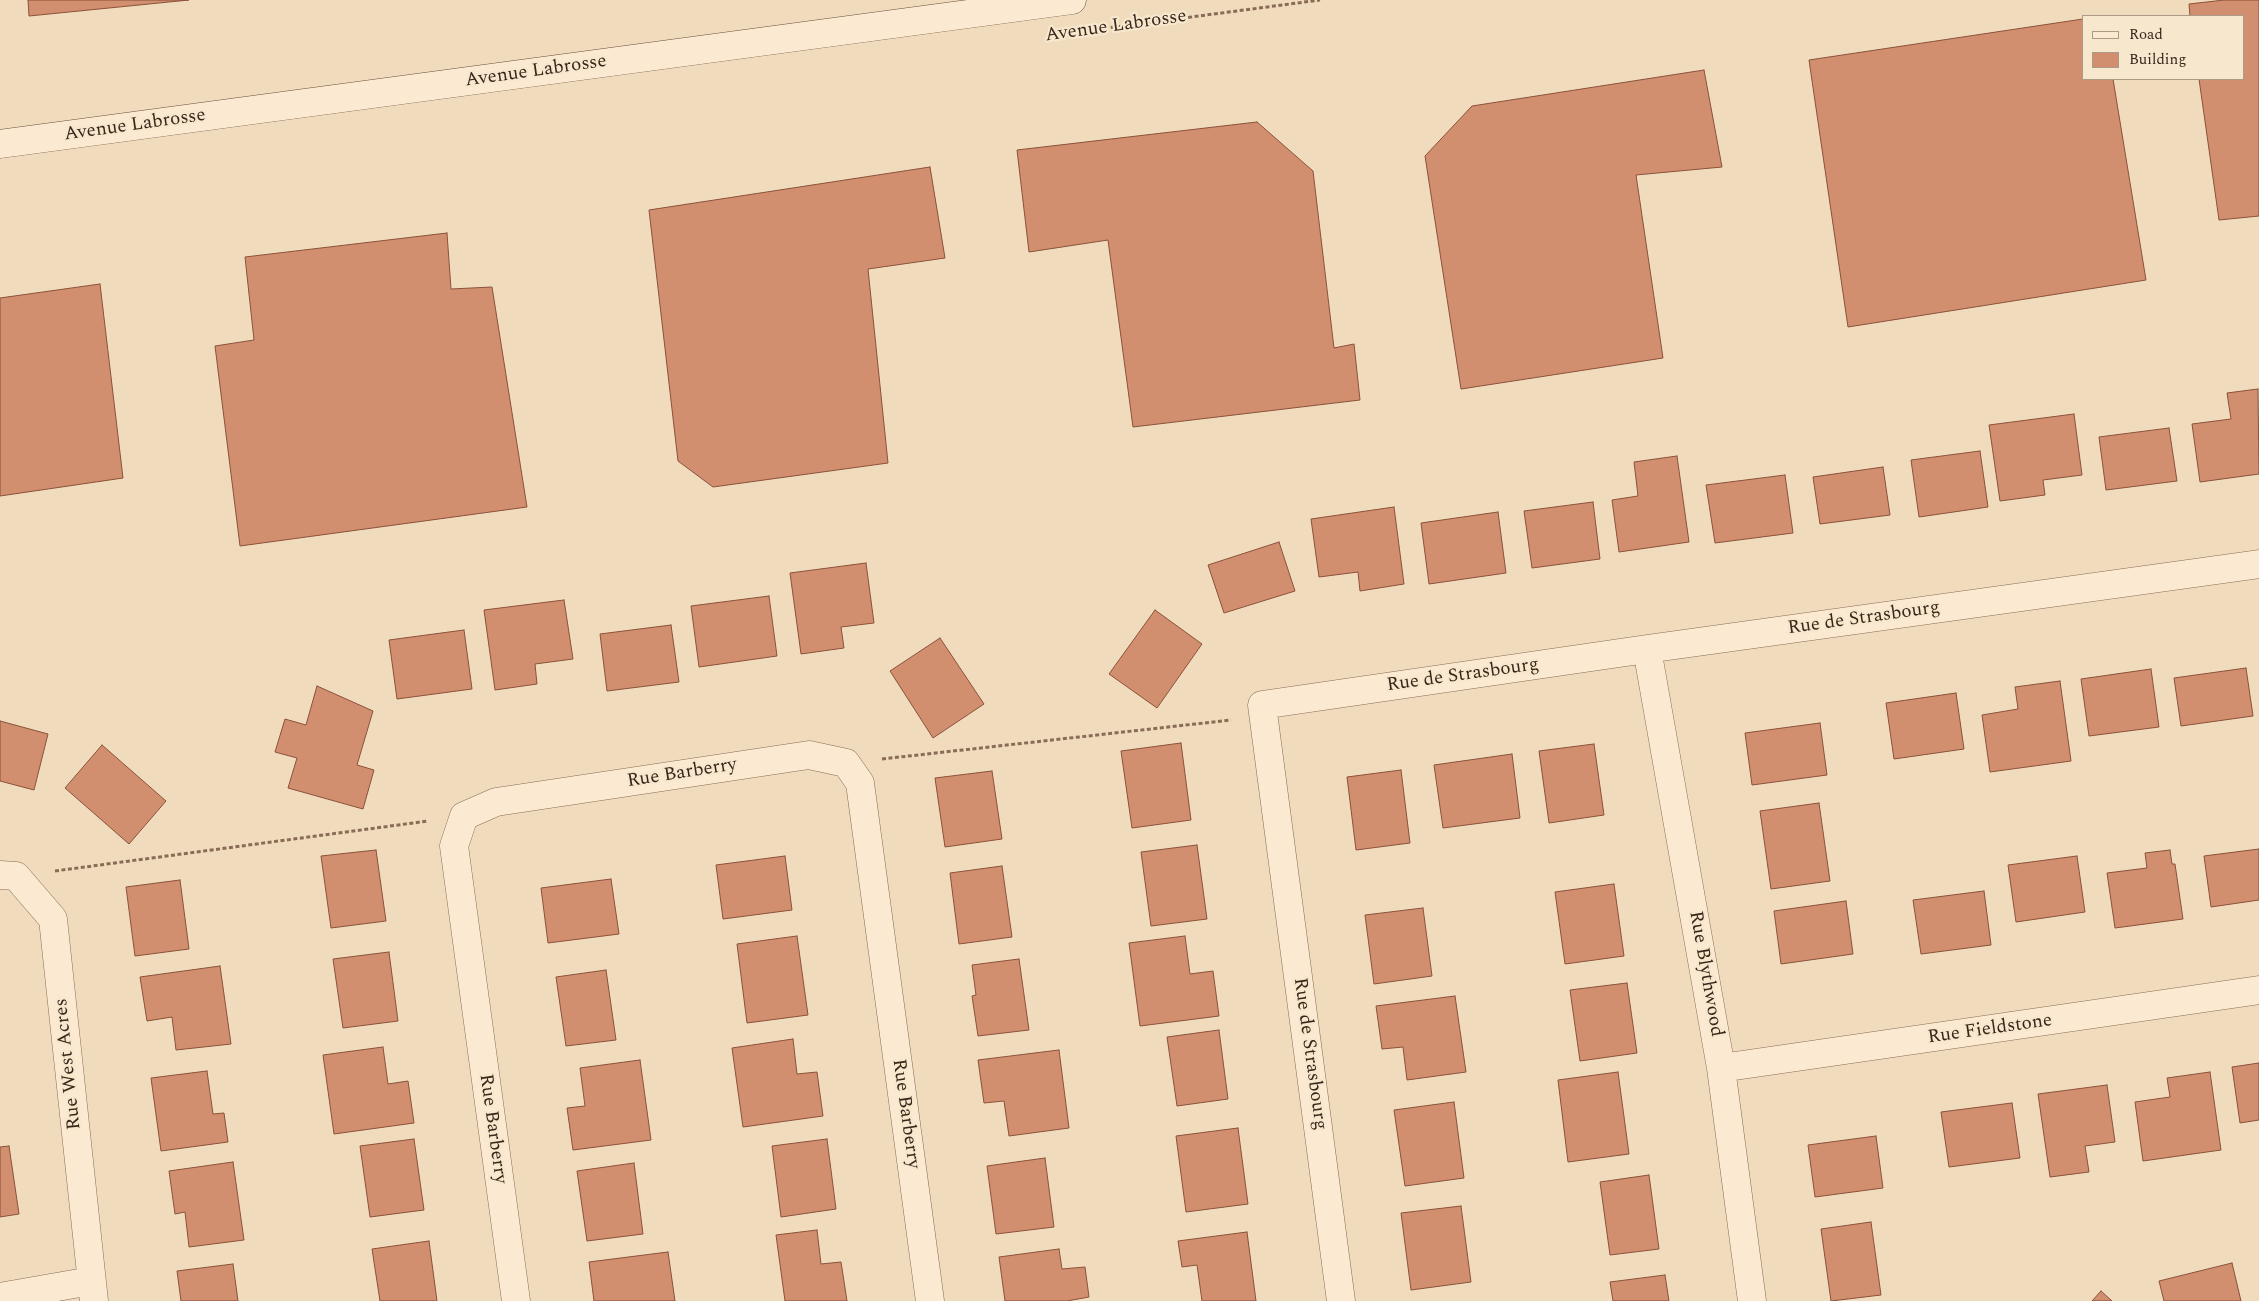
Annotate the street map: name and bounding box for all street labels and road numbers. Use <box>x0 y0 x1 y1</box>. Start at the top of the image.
street label: Avenue Labrosse <box>1044 6 1188 48</box>
street label: Avenue Labrosse <box>464 51 608 93</box>
street label: Avenue Labrosse <box>63 105 207 147</box>
street label: Rue de Strasbourg <box>1786 597 1942 641</box>
street label: Rue de Strasbourg <box>1385 654 1541 698</box>
street label: Rue Barberry <box>626 754 738 794</box>
street label: Rue Blythwood <box>1683 909 1727 1039</box>
street label: Rue de Strasbourg <box>1287 976 1331 1132</box>
street label: Rue West Acres <box>51 997 87 1131</box>
street label: Rue Fieldstone <box>1926 1010 2054 1050</box>
street label: Rue Barberry <box>886 1058 924 1170</box>
street label: Rue Barberry <box>473 1073 511 1185</box>

